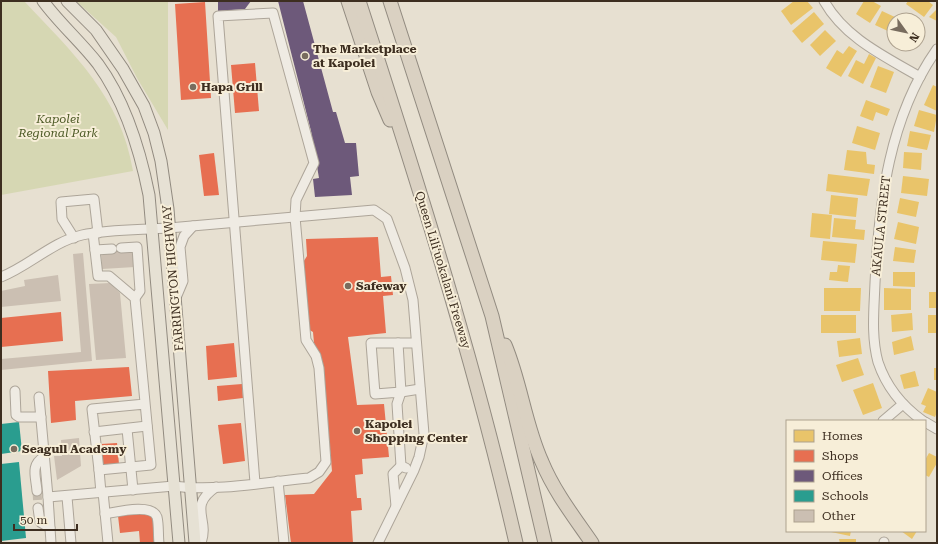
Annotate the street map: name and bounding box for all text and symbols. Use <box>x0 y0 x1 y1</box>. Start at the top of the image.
north arrow <box>886 12 926 52</box>
text: N <box>906 30 922 45</box>
place label: The Marketplace at Kapolei <box>313 42 417 70</box>
marker: The Marketplace at Kapolei <box>300 51 310 61</box>
place label: Hapa Grill <box>201 80 263 94</box>
marker: Hapa Grill <box>188 82 198 92</box>
park label: Kapolei Regional Park <box>17 112 98 140</box>
street label: AKAULA STREET <box>869 175 893 277</box>
street label: Queen Liliʻuokalani Freeway <box>412 190 474 351</box>
street label: FARRINGTON HIGHWAY <box>160 204 186 352</box>
place label: Safeway <box>356 279 407 293</box>
marker: Safeway <box>343 281 353 291</box>
place label: Kapolei Shopping Center <box>365 417 468 445</box>
legend <box>786 420 926 532</box>
marker: Kapolei Shopping Center <box>352 426 362 436</box>
text: Homes <box>822 429 863 443</box>
place label: Seagull Academy <box>22 442 127 456</box>
marker: Seagull Academy <box>9 444 19 454</box>
text: Shops <box>822 449 858 463</box>
text: Offices <box>822 469 863 483</box>
text: Schools <box>822 489 869 503</box>
scale bar <box>14 506 77 532</box>
text: Other <box>822 509 855 523</box>
text: 50 m <box>20 513 47 527</box>

